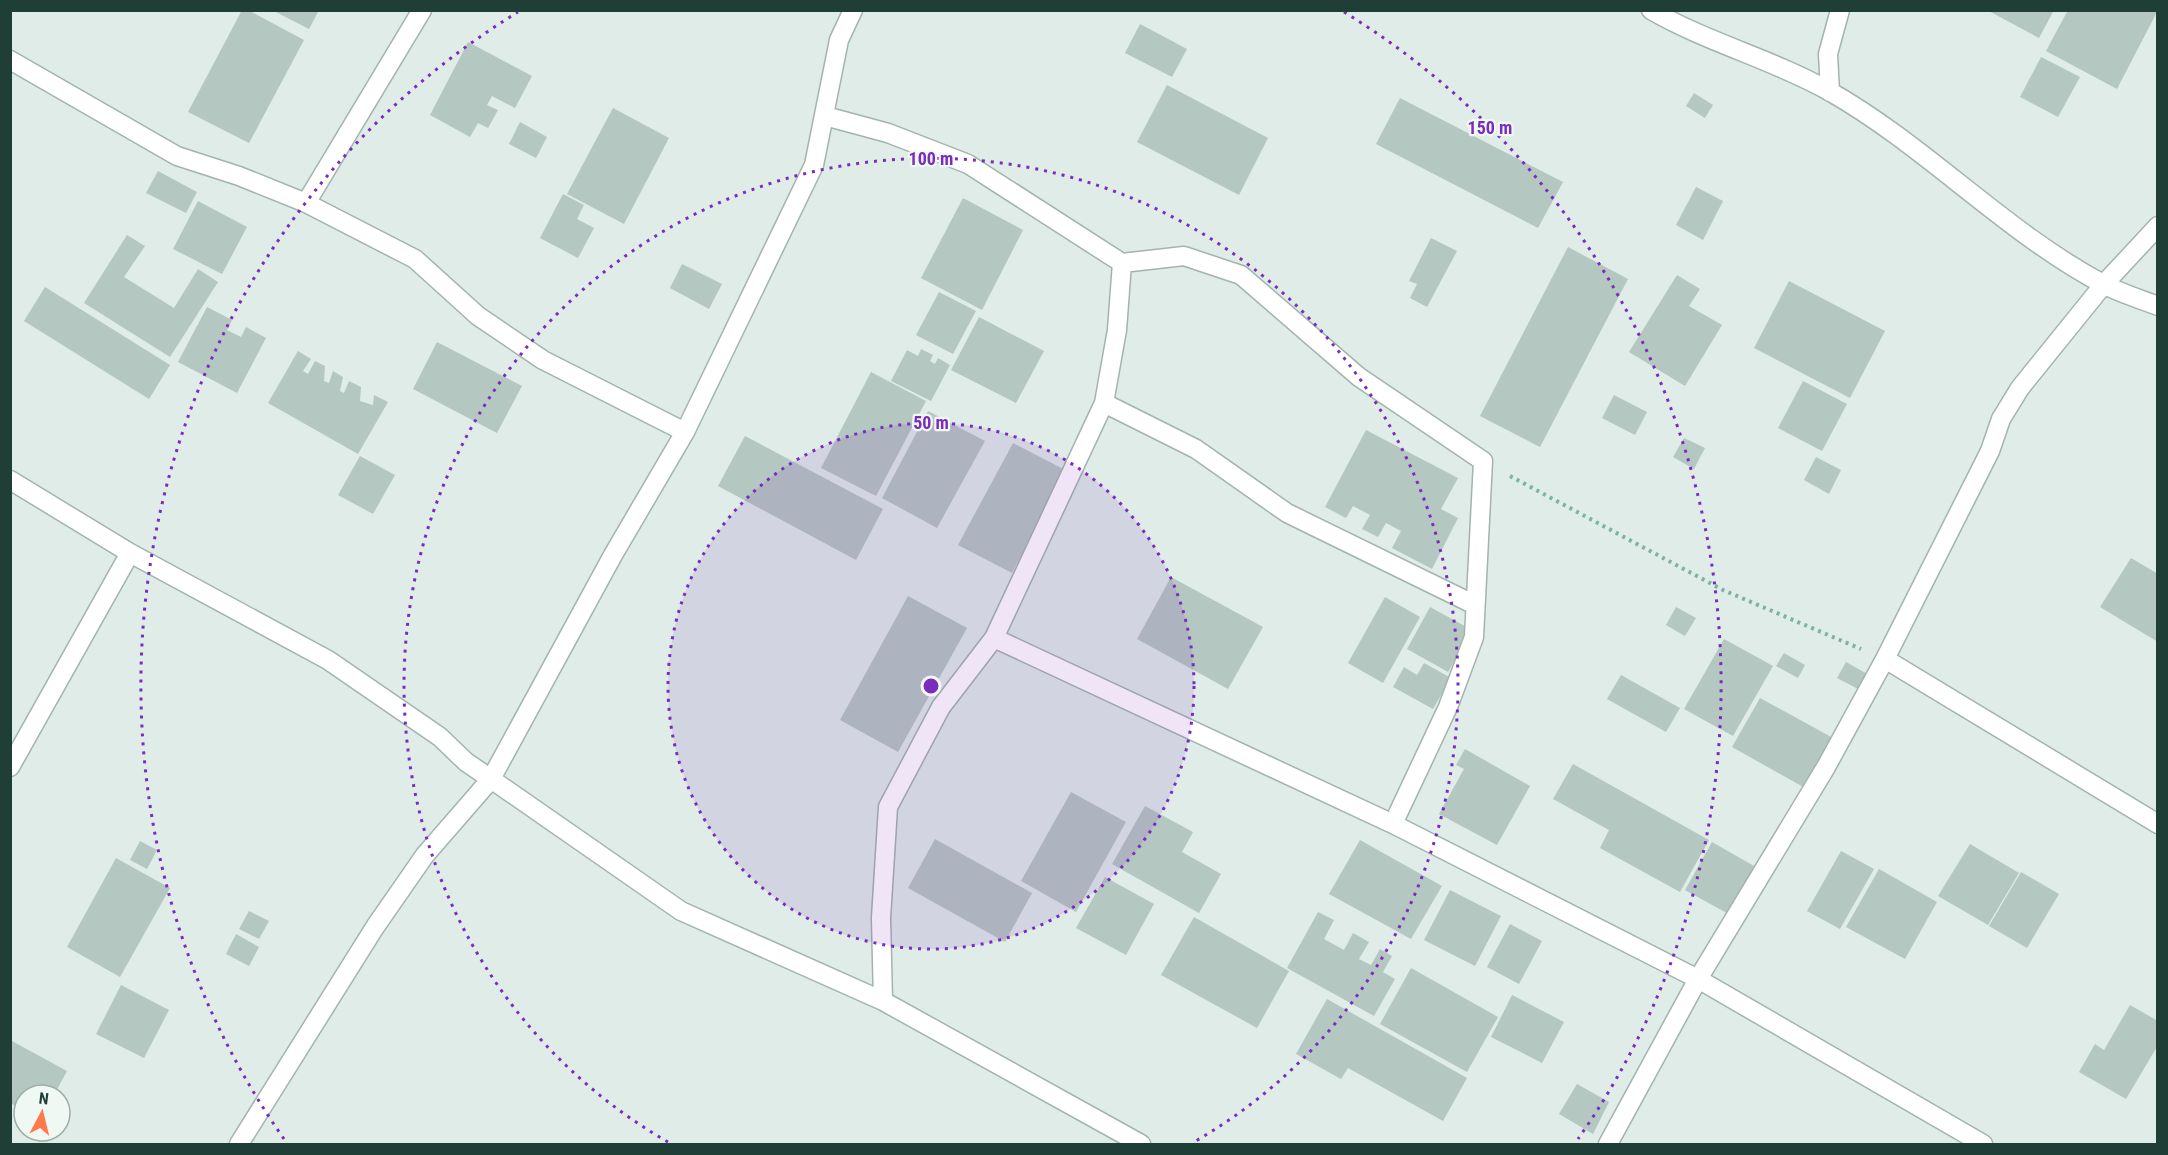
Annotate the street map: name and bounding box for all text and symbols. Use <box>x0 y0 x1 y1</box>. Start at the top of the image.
text: 150 m <box>1468 117 1512 138</box>
text: 100 m <box>909 148 953 169</box>
text: 50 m <box>913 412 949 433</box>
centre of rings <box>921 676 941 696</box>
north arrow <box>12 1083 72 1143</box>
text: N <box>38 1089 50 1109</box>

